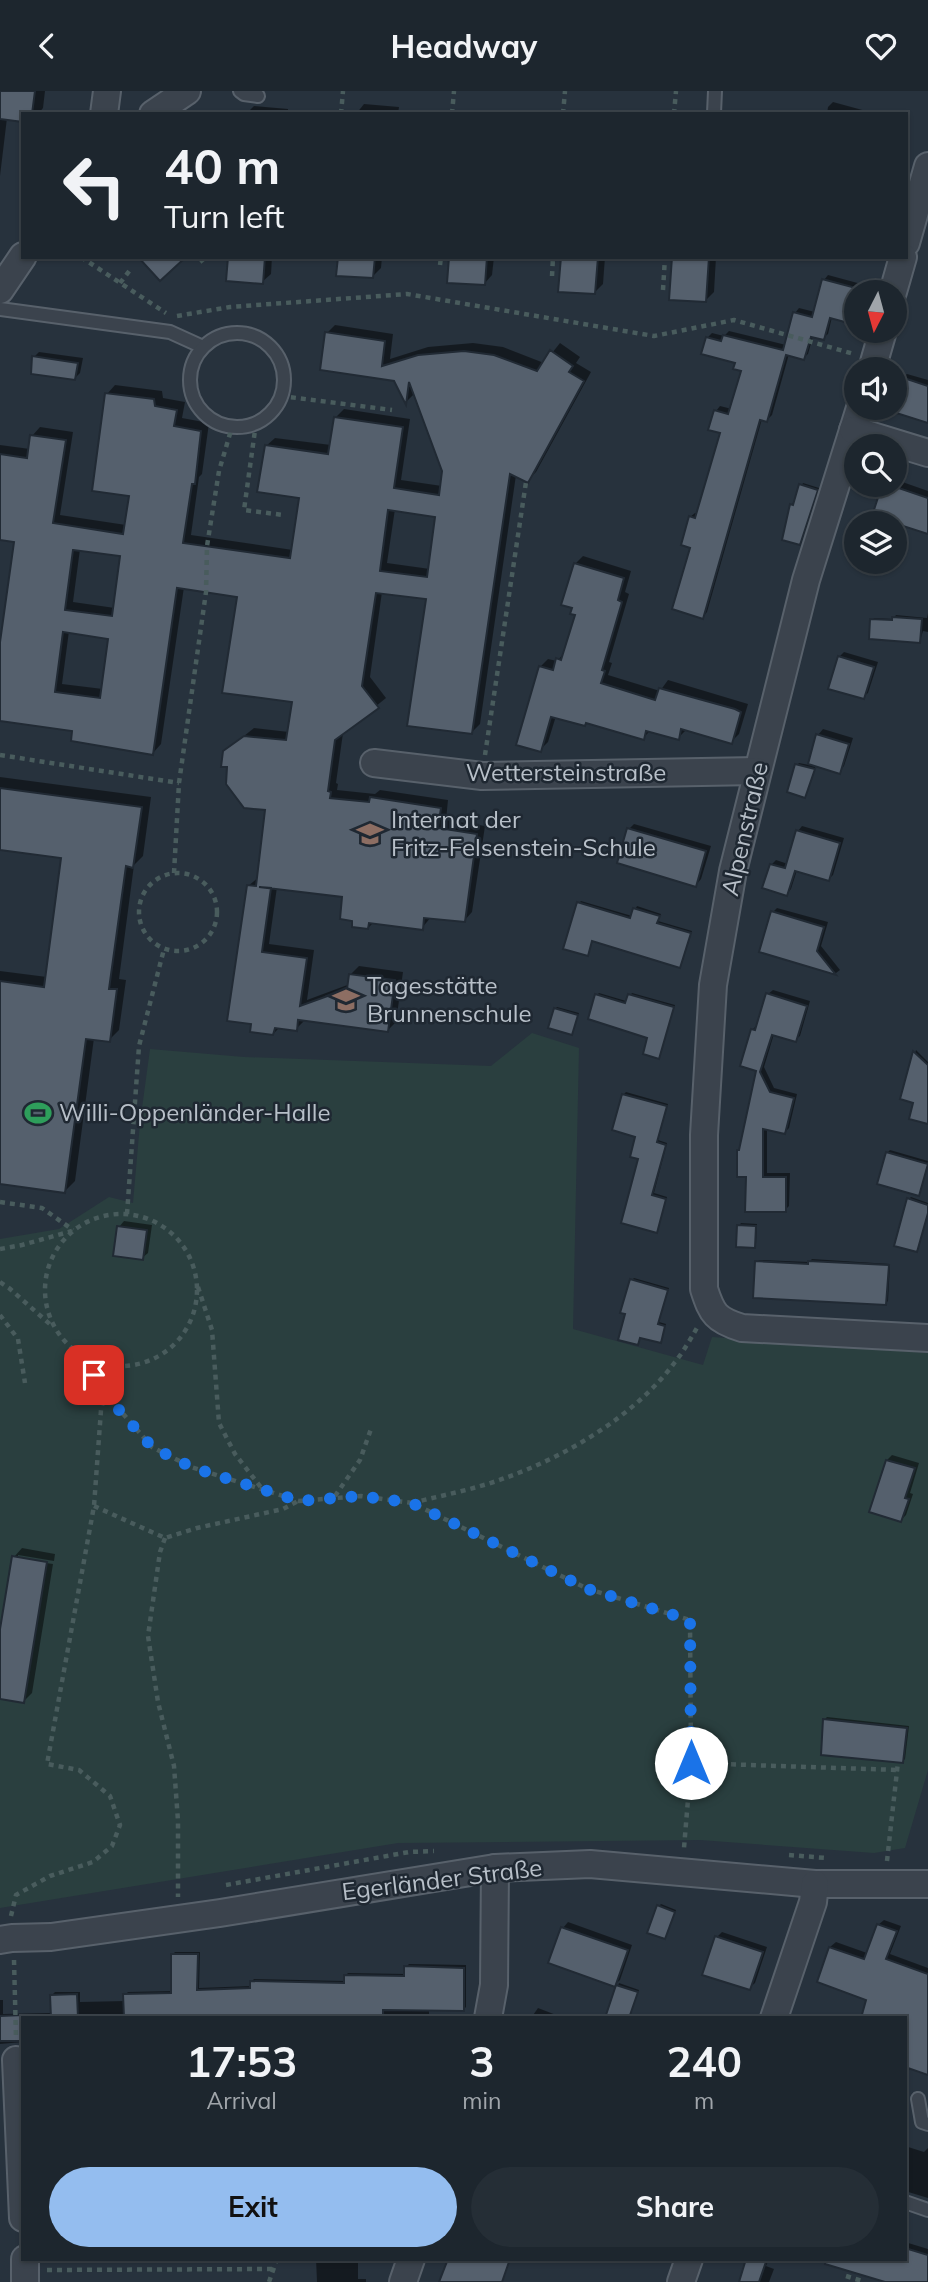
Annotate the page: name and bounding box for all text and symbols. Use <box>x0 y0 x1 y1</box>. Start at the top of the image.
text: Headway <box>391 26 537 66</box>
icon: back <box>28 27 66 65</box>
icon: heart <box>862 27 900 65</box>
text: 40 m <box>164 135 280 196</box>
icon: left <box>49 140 140 231</box>
text: Turn left <box>164 196 284 236</box>
north arrow <box>844 280 906 343</box>
map controls <box>844 280 907 574</box>
button: sound <box>844 357 907 420</box>
button: search <box>844 434 907 497</box>
button: layers <box>844 511 907 574</box>
street label: Wettersteinstraße <box>466 757 666 787</box>
street label: Alpenstraße <box>714 759 774 899</box>
place label: Internat der Fritz-Felsenstein-Schule <box>391 804 656 862</box>
school or university icon: Internat der Fritz-Felsenstein-Schule <box>355 819 385 849</box>
place label: Tagesstätte Brunnenschule <box>367 970 532 1028</box>
school or university icon: Tagesstätte Brunnenschule <box>331 985 361 1015</box>
place label: Willi-Oppenländer-Halle <box>59 1097 331 1127</box>
sports icon: Willi-Oppenländer-Halle <box>23 1098 53 1128</box>
pin <box>64 1345 124 1405</box>
icon: arrive <box>75 1356 113 1394</box>
position arrow <box>654 1726 728 1800</box>
street label: Egerländer Straße <box>340 1852 544 1906</box>
text: 17:53 <box>186 2035 297 2088</box>
text: 3 <box>469 2035 494 2088</box>
text: 240 <box>666 2035 742 2088</box>
text: Arrival <box>206 2086 277 2115</box>
text: min <box>462 2086 501 2115</box>
text: m <box>694 2086 714 2115</box>
button: Exit <box>49 2167 457 2247</box>
button: Share <box>471 2167 879 2247</box>

